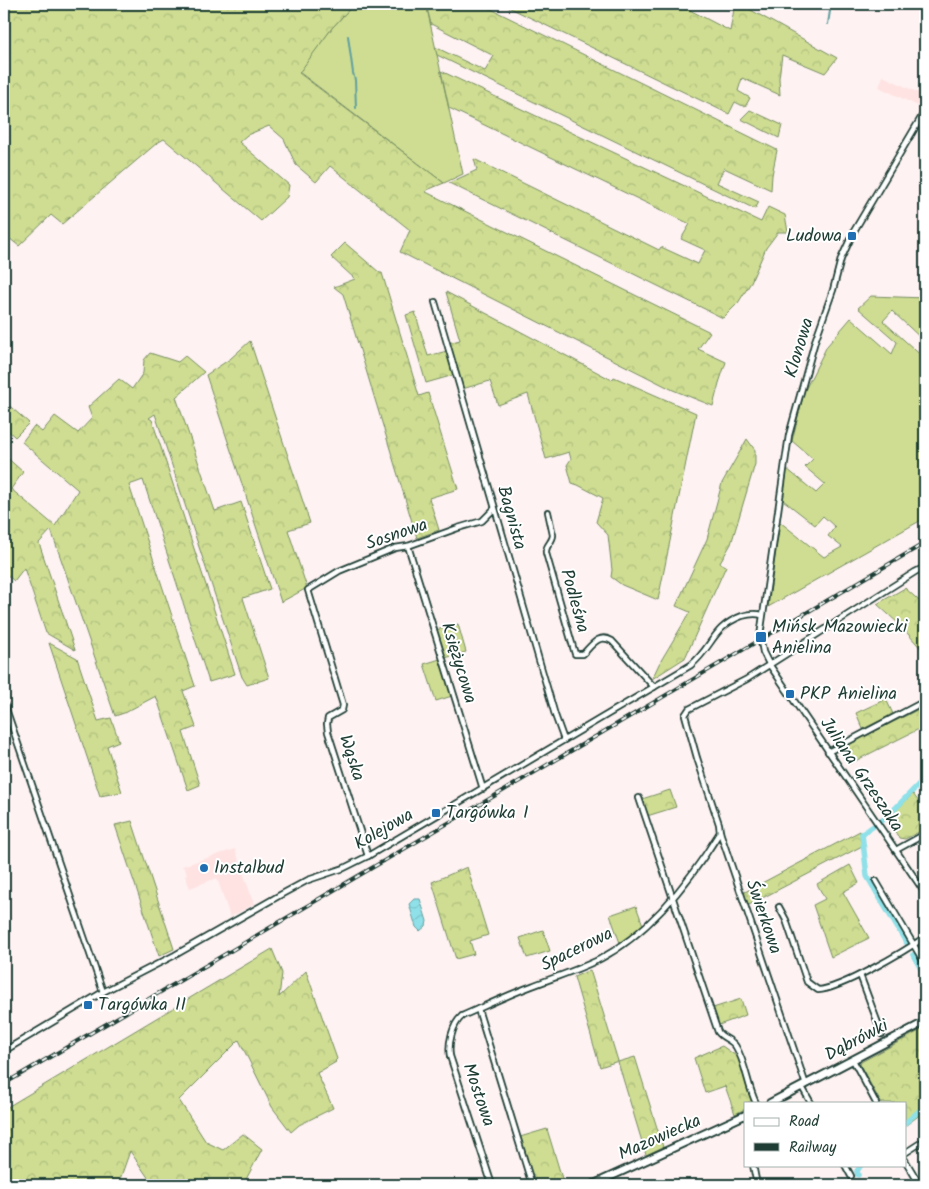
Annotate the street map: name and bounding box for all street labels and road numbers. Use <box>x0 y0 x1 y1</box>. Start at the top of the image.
street label: Klonowa <box>777 314 823 382</box>
street label: Bagnista <box>488 483 534 553</box>
street label: Sosnowa <box>362 511 432 559</box>
street label: Podleśna <box>551 566 597 636</box>
street label: Księżycowa <box>432 619 484 707</box>
street label: Juliana Grzeszaka <box>812 712 910 838</box>
street label: Wąska <box>330 731 372 785</box>
street label: Kolejowa <box>349 801 419 859</box>
street label: Świerkowa <box>737 876 789 958</box>
street label: Spacerowa <box>536 920 618 980</box>
street label: Dąbrówki <box>820 1012 895 1070</box>
street label: Mostowa <box>454 1059 502 1131</box>
street label: Mazowiecka <box>614 1107 706 1169</box>

